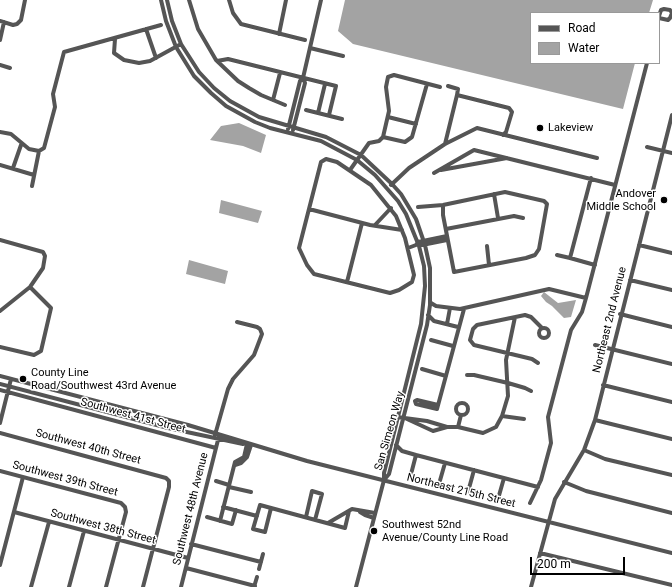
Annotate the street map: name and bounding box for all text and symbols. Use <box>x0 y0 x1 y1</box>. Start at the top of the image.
legend <box>530 12 660 64</box>
text: Road <box>568 21 596 35</box>
text: Water <box>568 41 599 55</box>
place label: Lakeview <box>548 121 593 135</box>
marker: Lakeview <box>535 123 545 133</box>
place label: Andover Middle School <box>587 187 656 213</box>
marker: Andover Middle School <box>659 195 669 205</box>
street label: Northeast 2nd Avenue <box>590 266 630 374</box>
place label: County Line Road/Southwest 43rd Avenue <box>31 366 176 392</box>
marker: County Line Road/Southwest 43rd Avenue <box>18 374 28 384</box>
street label: San Simeon Way <box>372 390 408 472</box>
street label: Southwest 41st Street <box>79 396 187 436</box>
street label: Southwest 40th Street <box>34 427 142 467</box>
street label: Southwest 48th Avenue <box>171 451 211 567</box>
street label: Southwest 39th Street <box>11 459 119 499</box>
street label: Northeast 215th Street <box>405 471 517 511</box>
street label: Southwest 38th Street <box>49 507 157 547</box>
place label: Southwest 52nd Avenue/County Line Road <box>382 518 508 544</box>
marker: Southwest 52nd Avenue/County Line Road <box>369 526 379 536</box>
scale bar <box>532 549 627 575</box>
text: 200 m <box>537 557 571 571</box>

